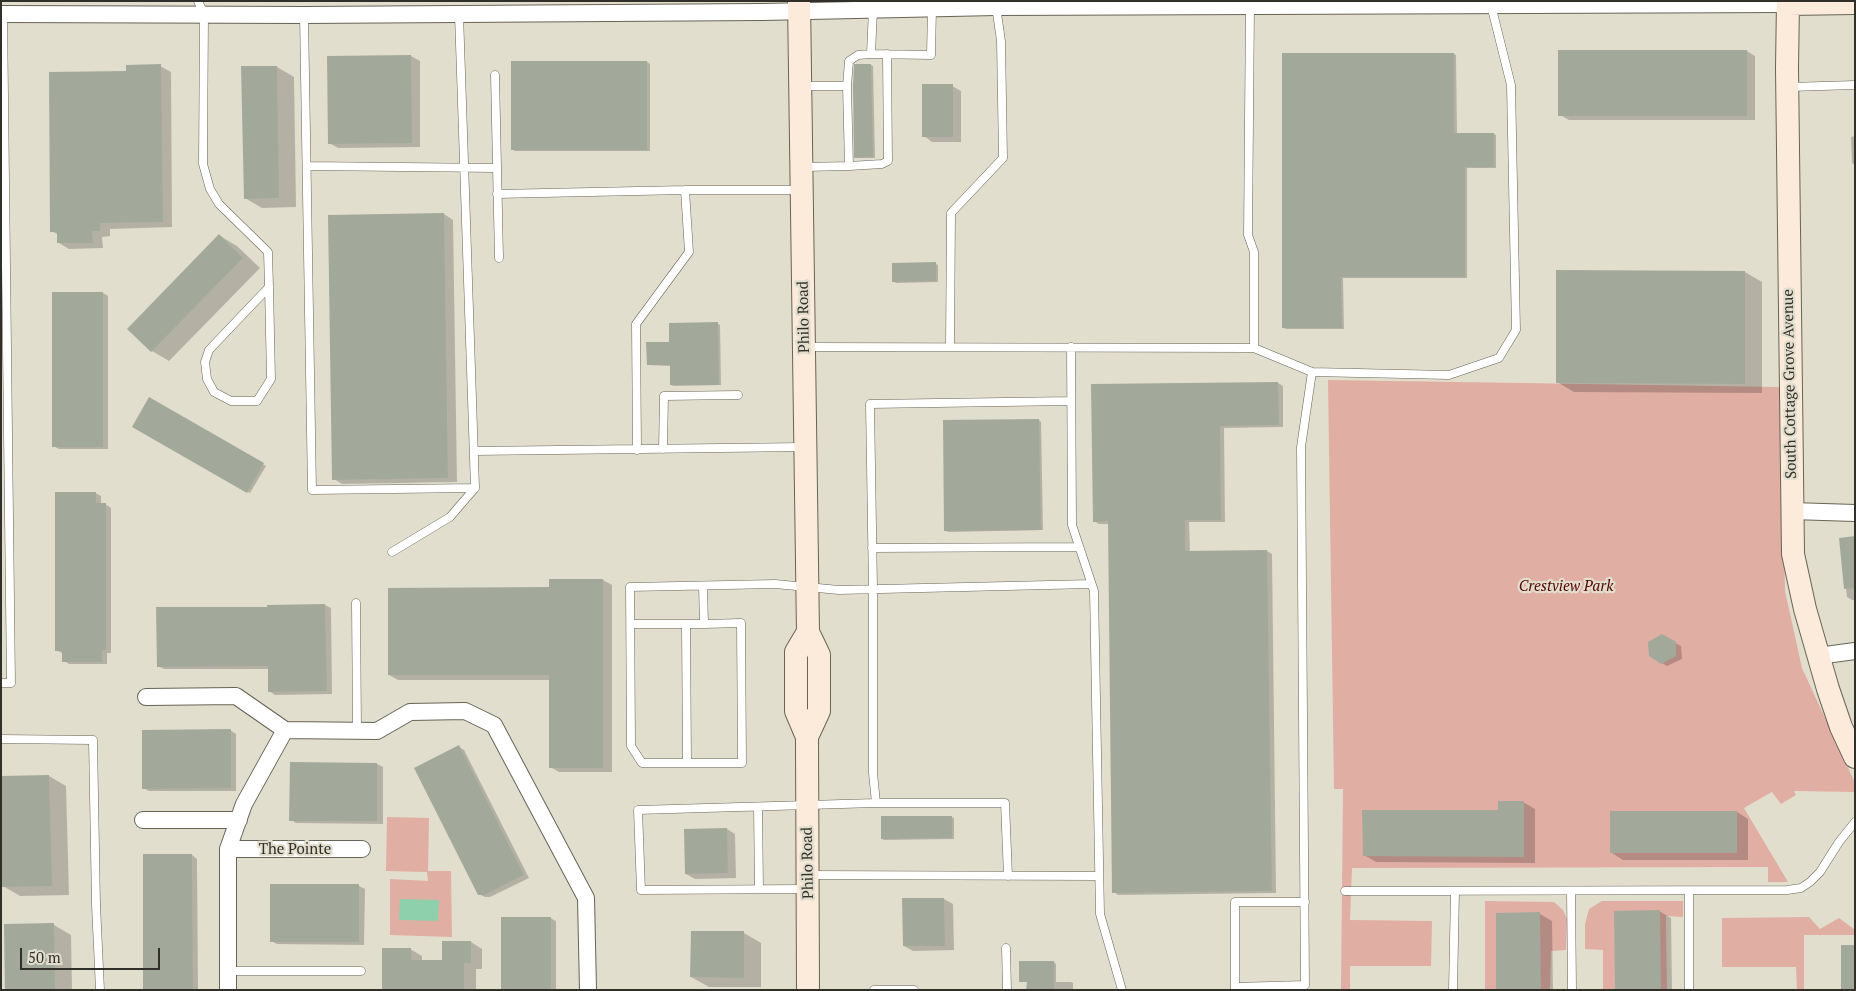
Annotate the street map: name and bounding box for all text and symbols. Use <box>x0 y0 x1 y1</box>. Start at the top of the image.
street label: Philo Road <box>794 281 814 353</box>
street label: South Cottage Grove Avenue <box>1779 289 1801 479</box>
park label: Crestview Park <box>1519 578 1613 596</box>
street label: Philo Road <box>798 827 818 899</box>
street label: The Pointe <box>259 841 331 859</box>
scale bar <box>22 938 162 970</box>
text: 50 m <box>28 947 61 967</box>

